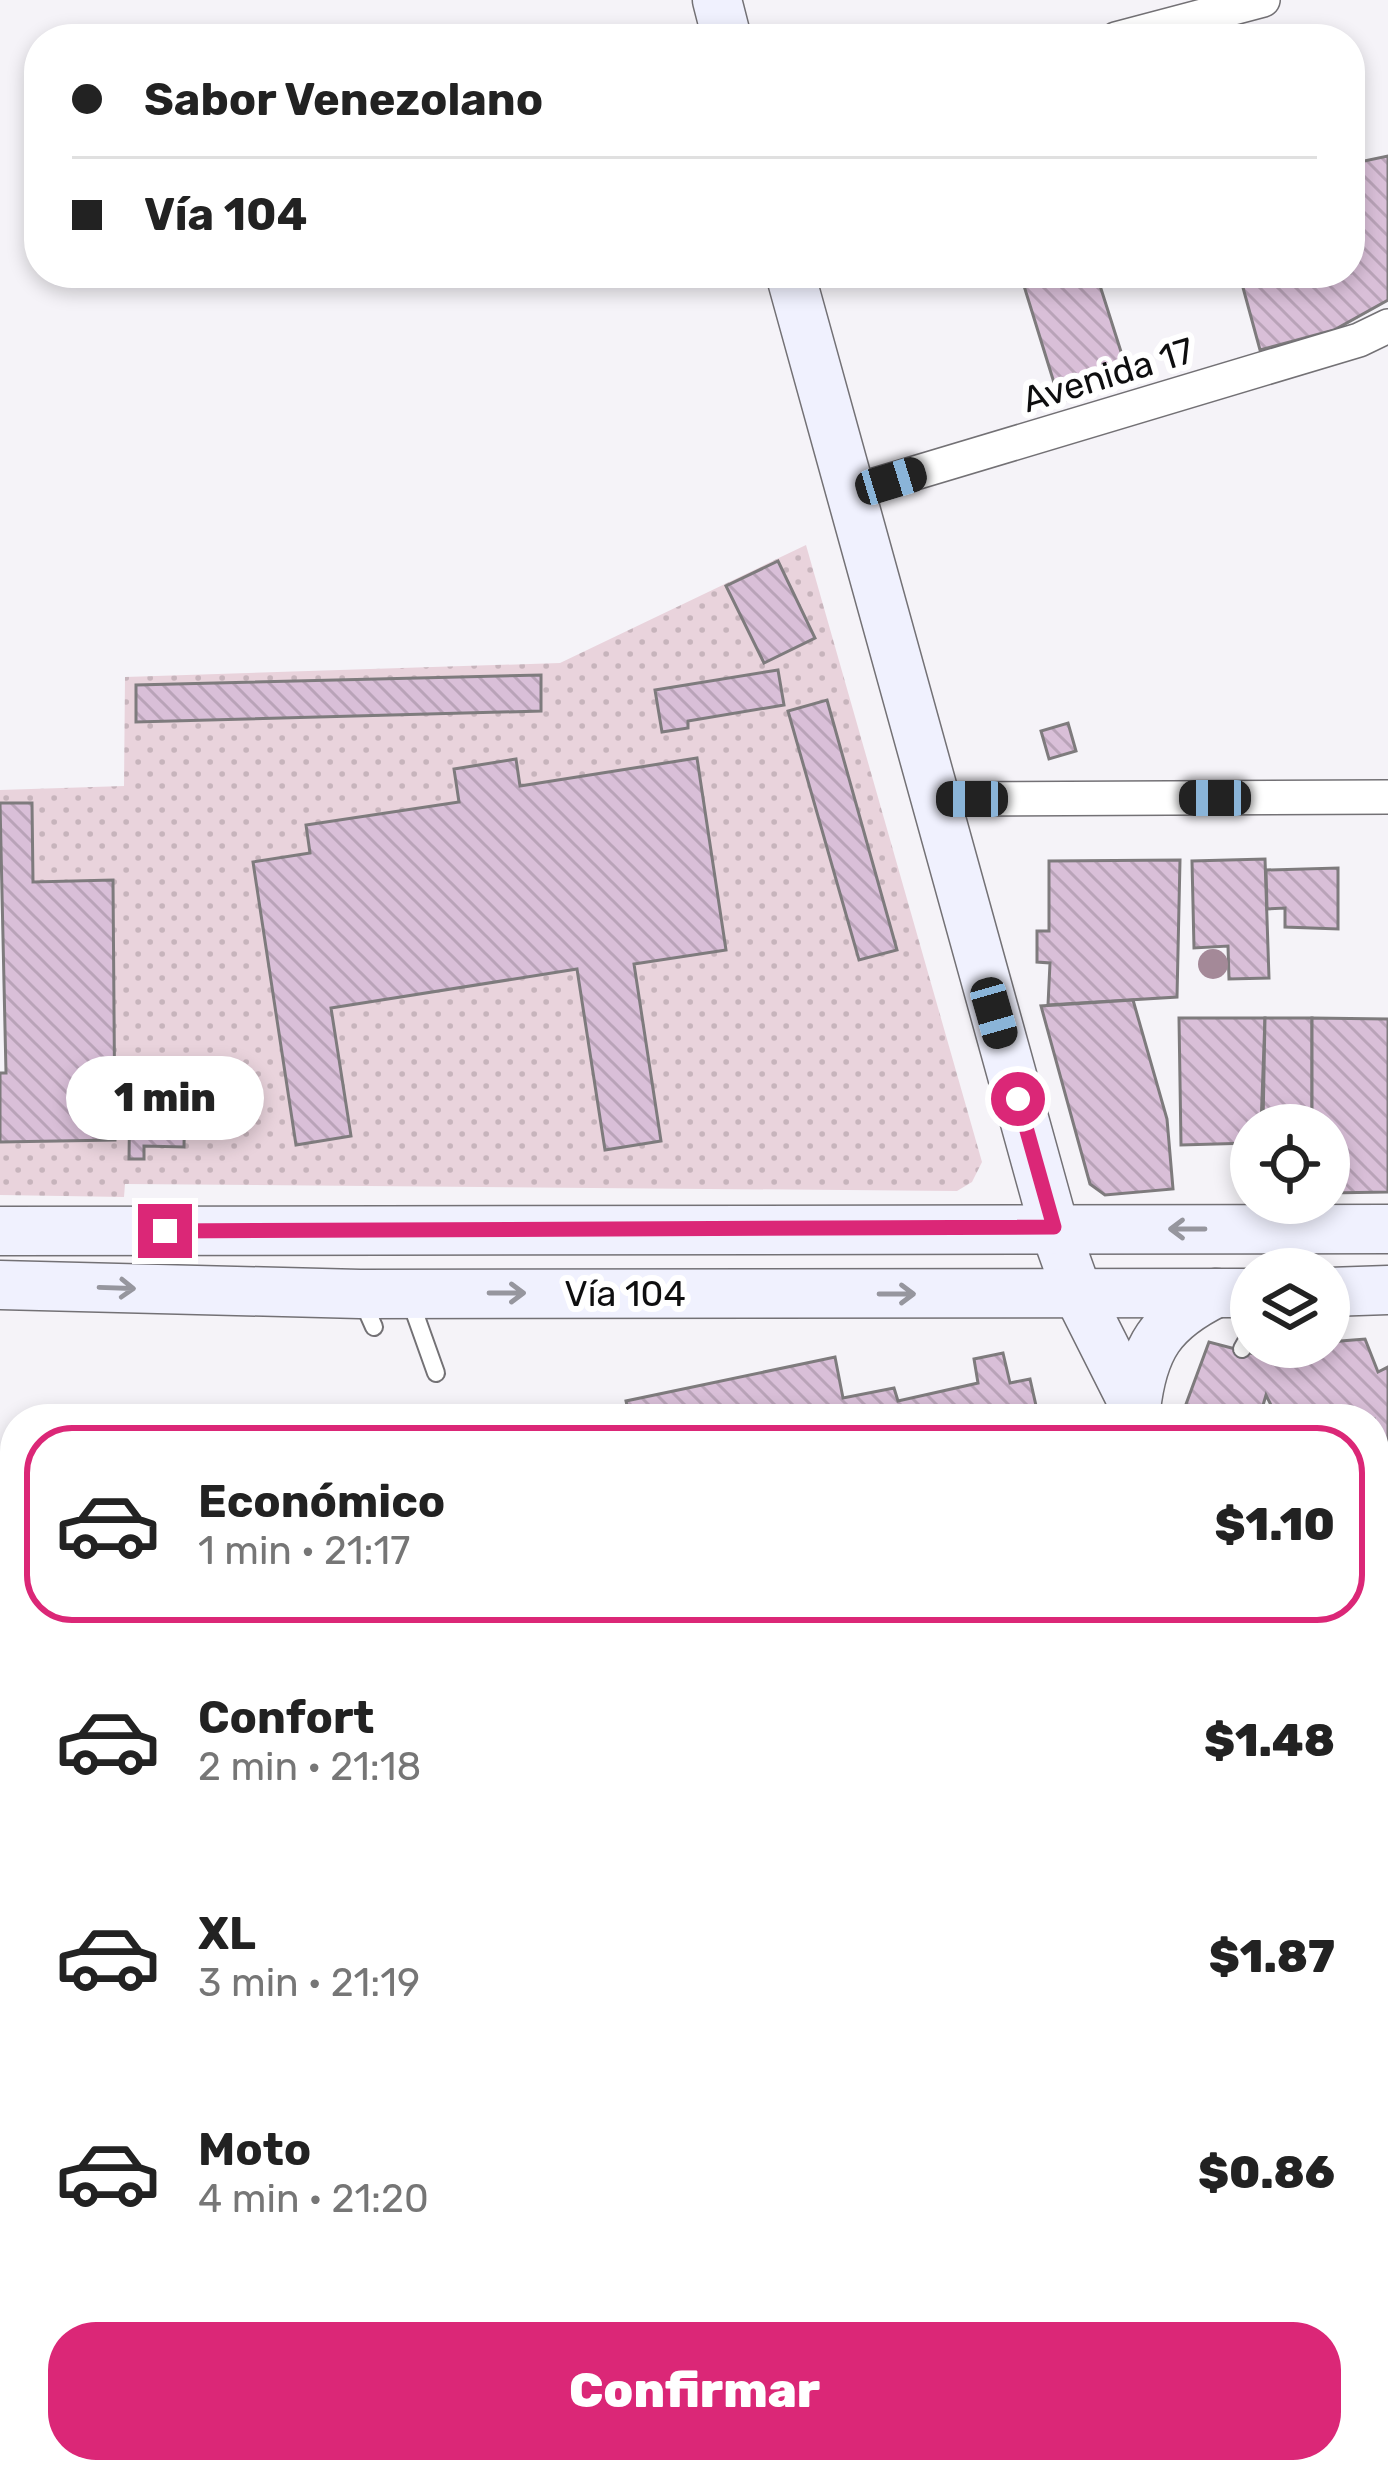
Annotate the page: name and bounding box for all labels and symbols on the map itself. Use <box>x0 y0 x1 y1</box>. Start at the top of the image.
street label: Avenida 17 <box>1017 329 1199 421</box>
car <box>851 453 931 509</box>
car <box>1179 780 1251 816</box>
car <box>936 781 1008 817</box>
car <box>967 973 1021 1053</box>
callout: 1 min <box>66 1057 264 1141</box>
route start <box>991 1072 1045 1126</box>
route end <box>138 1204 192 1258</box>
one-way arrow <box>1168 1218 1207 1240</box>
street label: Vía 104 <box>564 1272 686 1315</box>
one-way arrow <box>97 1277 136 1300</box>
one-way arrow <box>487 1282 526 1304</box>
one-way arrow <box>877 1283 916 1305</box>

